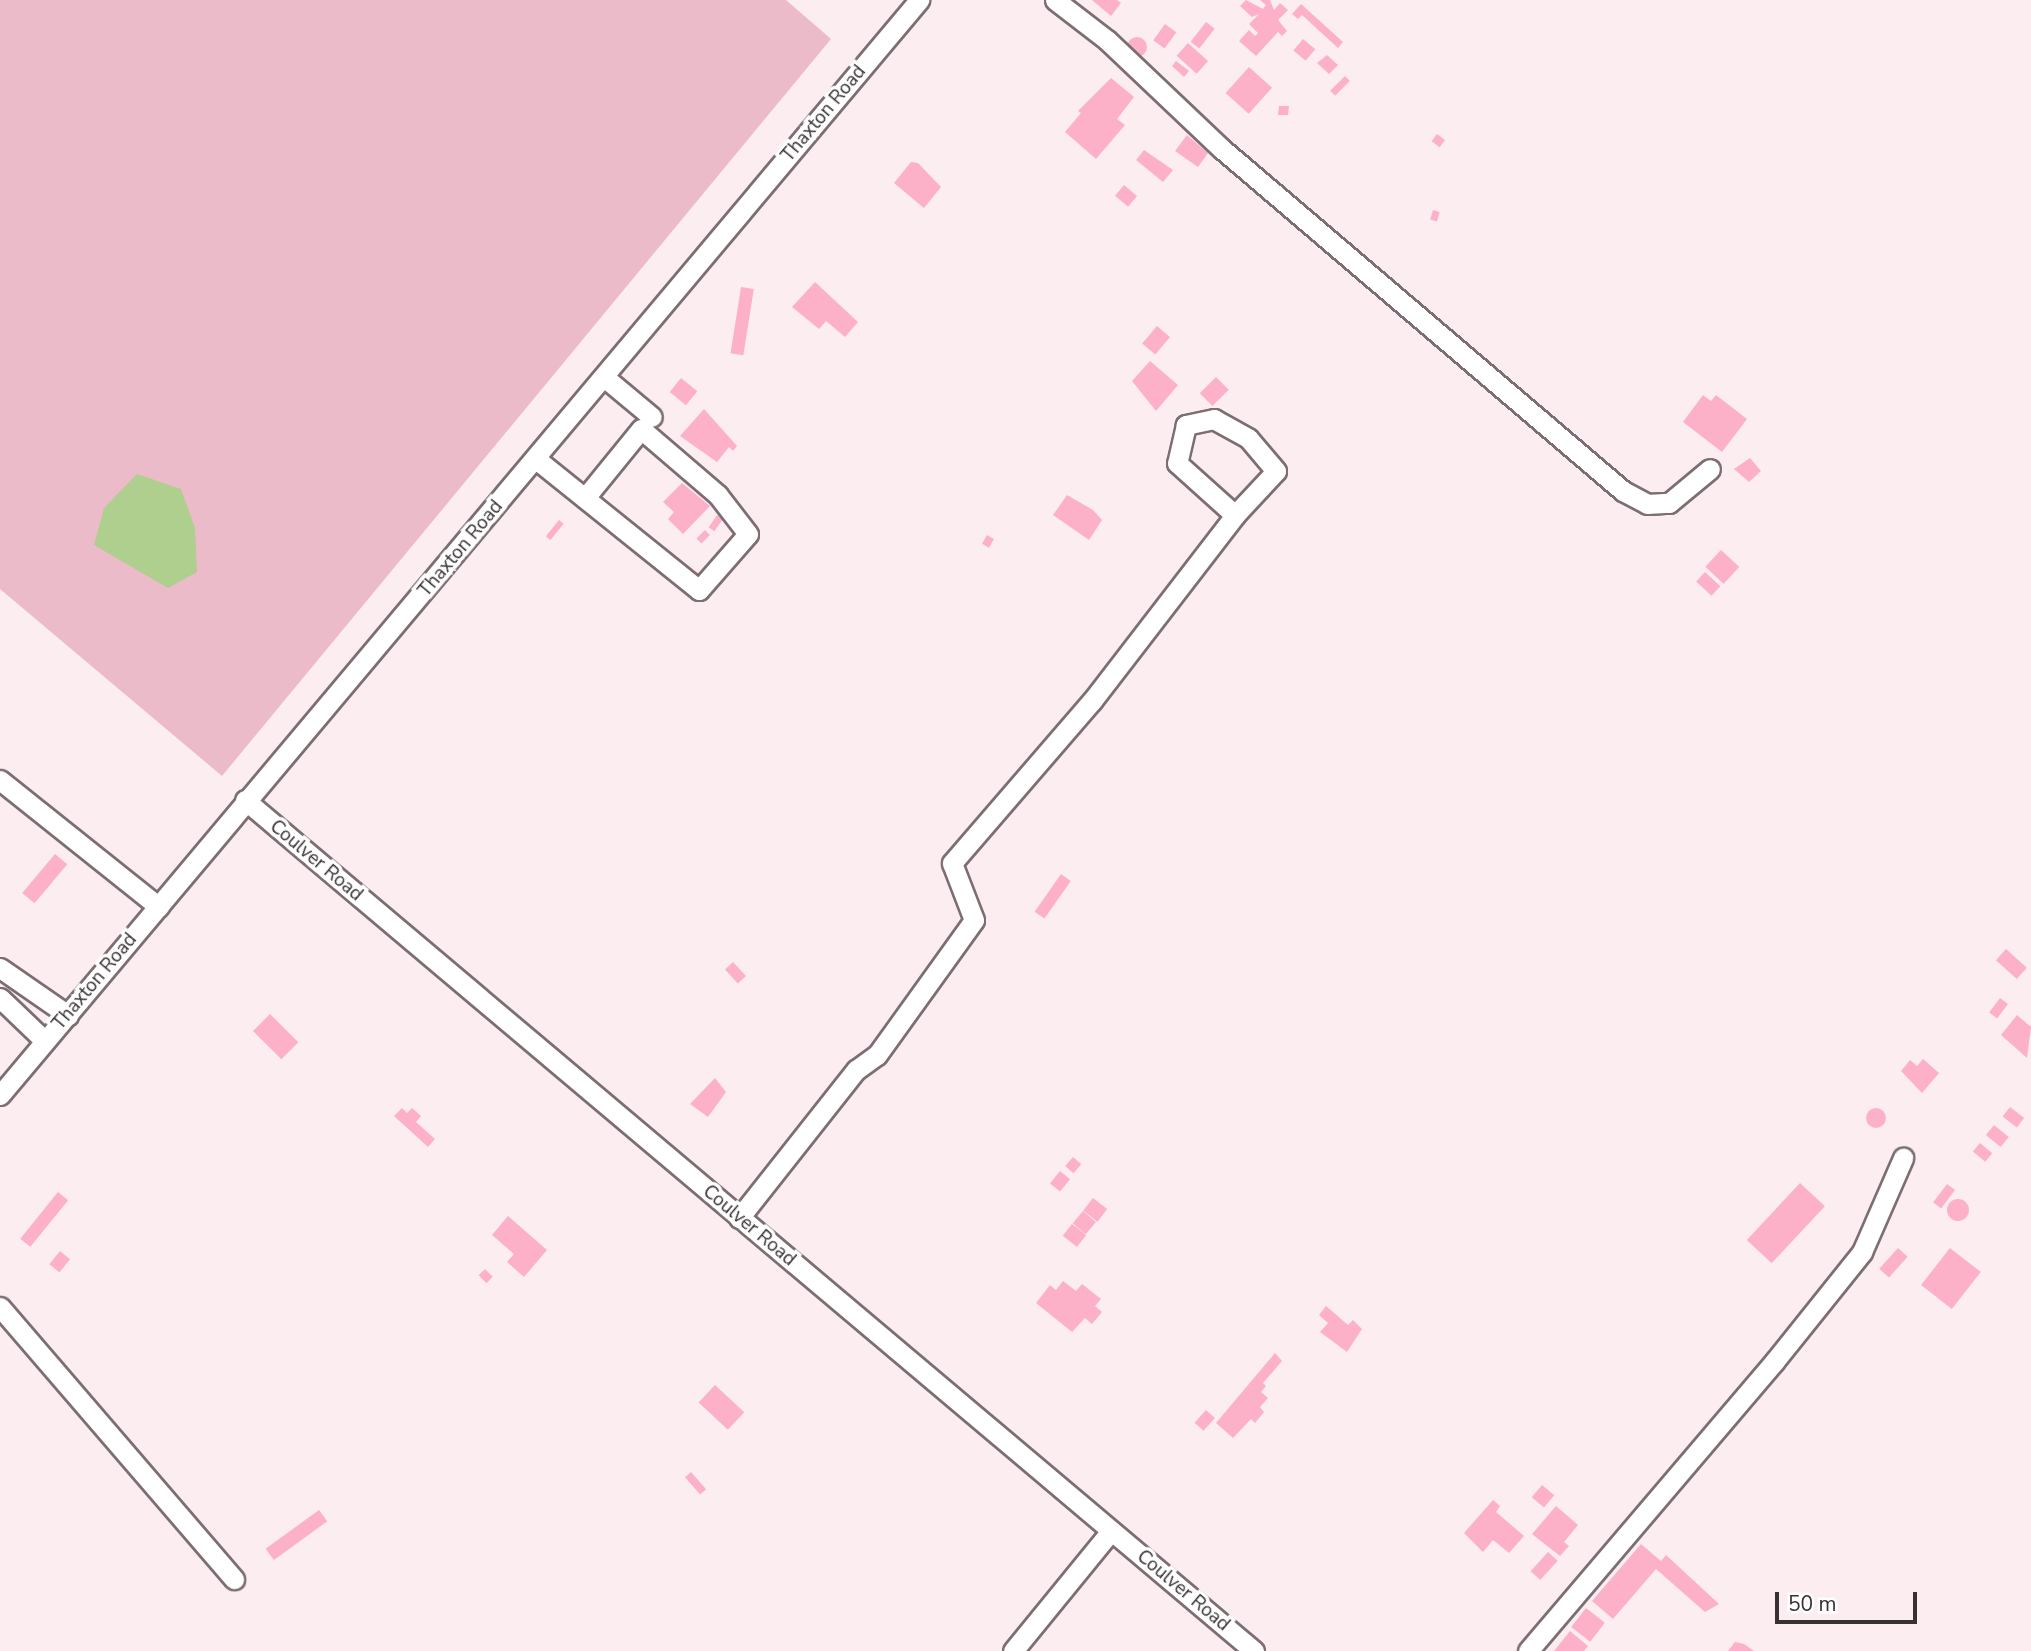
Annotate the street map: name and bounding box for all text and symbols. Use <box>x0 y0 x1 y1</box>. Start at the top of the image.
street label: Thaxton Road <box>777 61 871 167</box>
street label: Thaxton Road <box>414 496 508 602</box>
street label: Coulver Road <box>265 816 367 906</box>
street label: Thaxton Road <box>48 929 142 1035</box>
street label: Coulver Road <box>698 1181 800 1271</box>
street label: Coulver Road <box>1132 1546 1234 1636</box>
scale bar <box>1779 1578 1921 1622</box>
text: 50 m <box>1788 1590 1837 1618</box>

